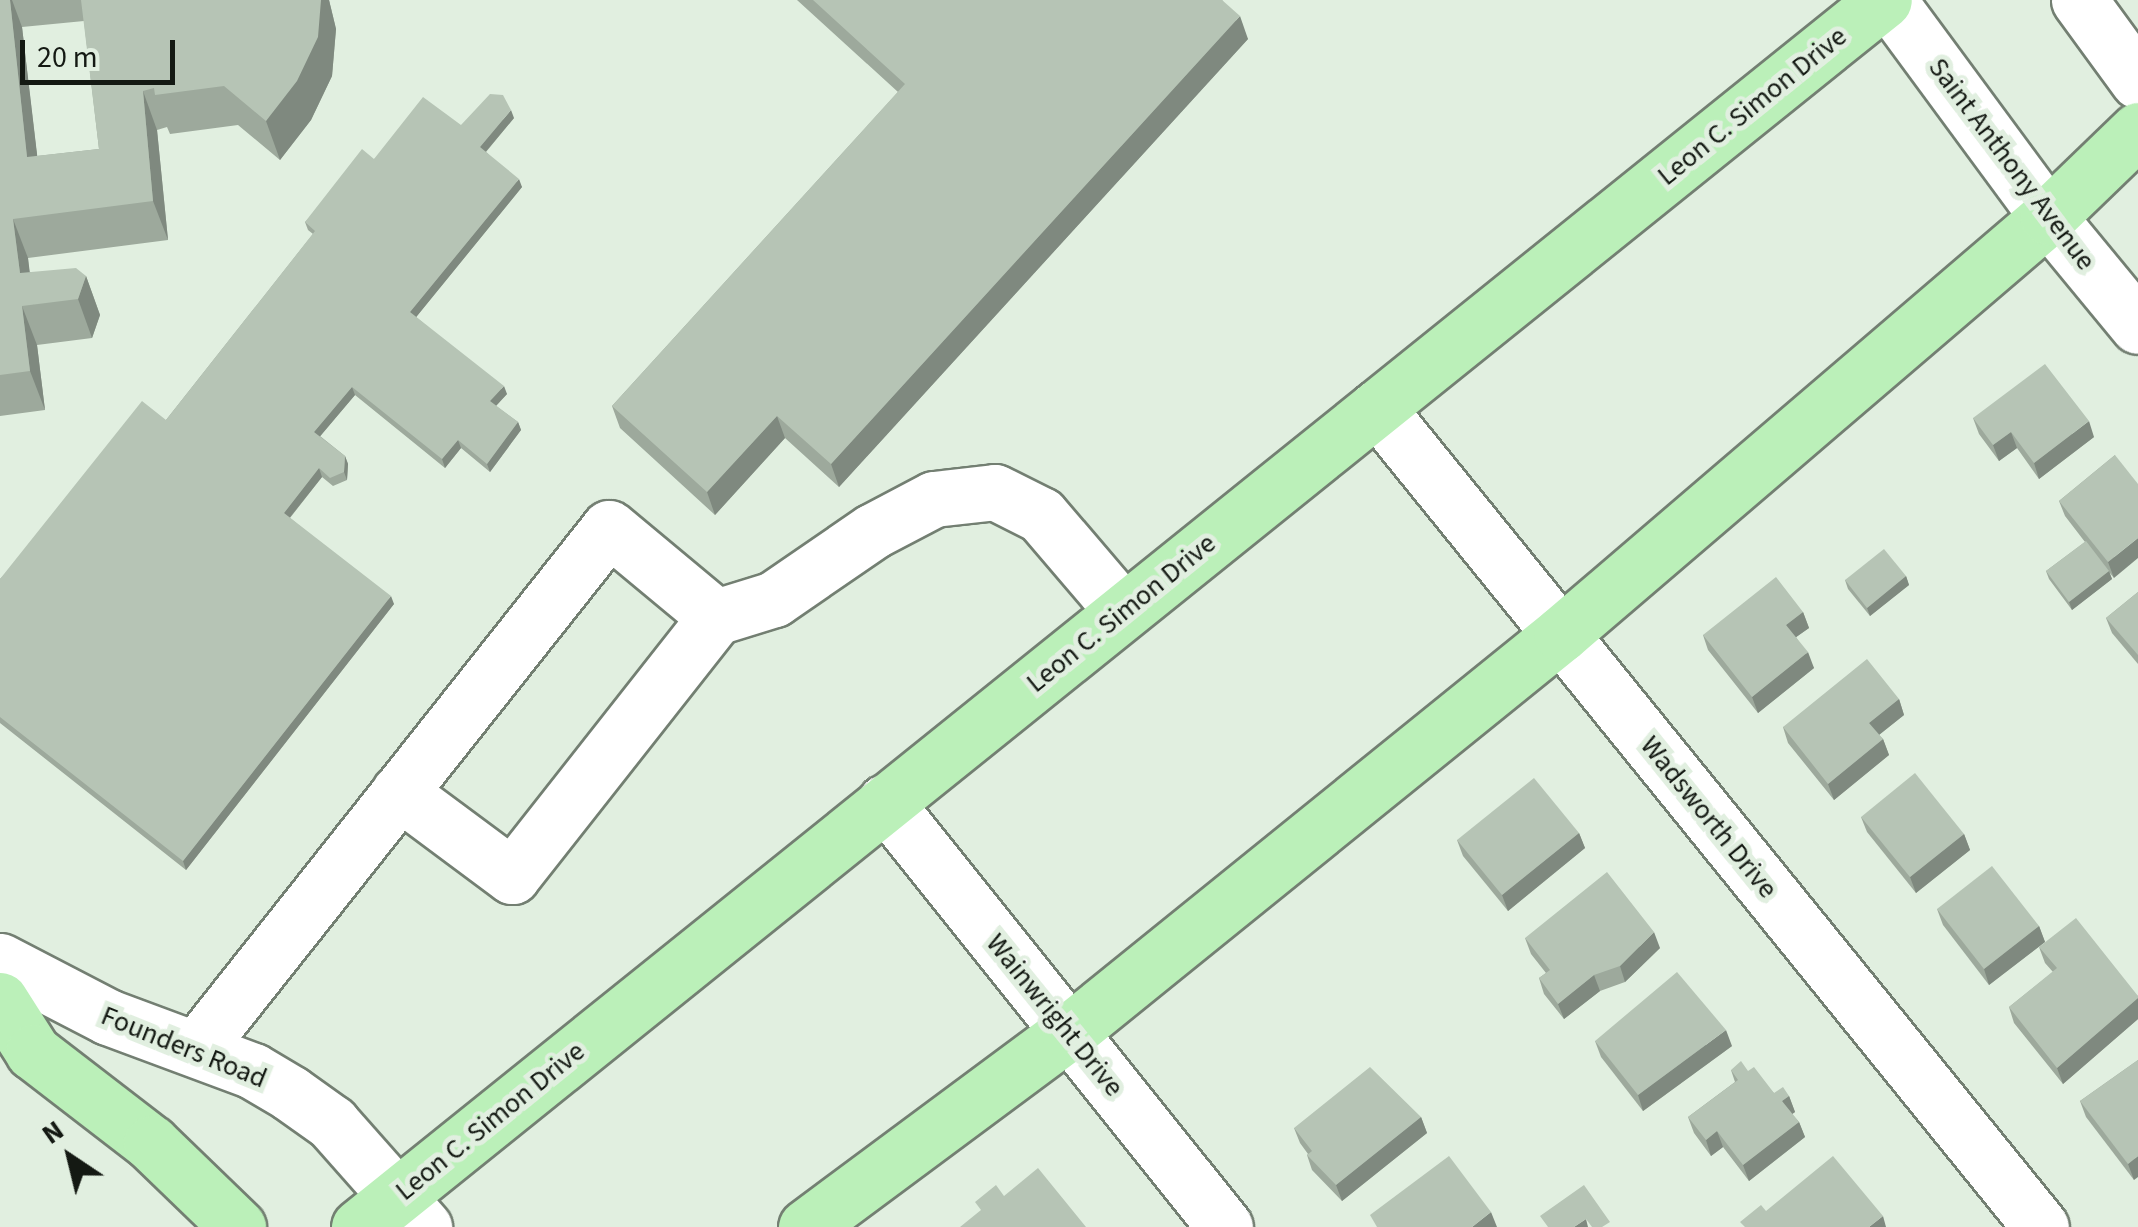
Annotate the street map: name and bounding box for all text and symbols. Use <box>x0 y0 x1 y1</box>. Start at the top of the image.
street label: Leon C. Simon Drive <box>1651 19 1853 193</box>
scale bar <box>25 20 180 82</box>
text: 20 m <box>37 36 98 79</box>
street label: Saint Anthony Avenue <box>1921 51 2103 277</box>
street label: Leon C. Simon Drive <box>1020 526 1222 700</box>
street label: Wadsworth Drive <box>1633 729 1785 905</box>
street label: Wainwright Drive <box>979 927 1131 1103</box>
street label: Founders Road <box>96 999 272 1095</box>
street label: Leon C. Simon Drive <box>389 1034 591 1208</box>
north arrow <box>20 1107 120 1207</box>
text: N <box>34 1111 72 1154</box>

